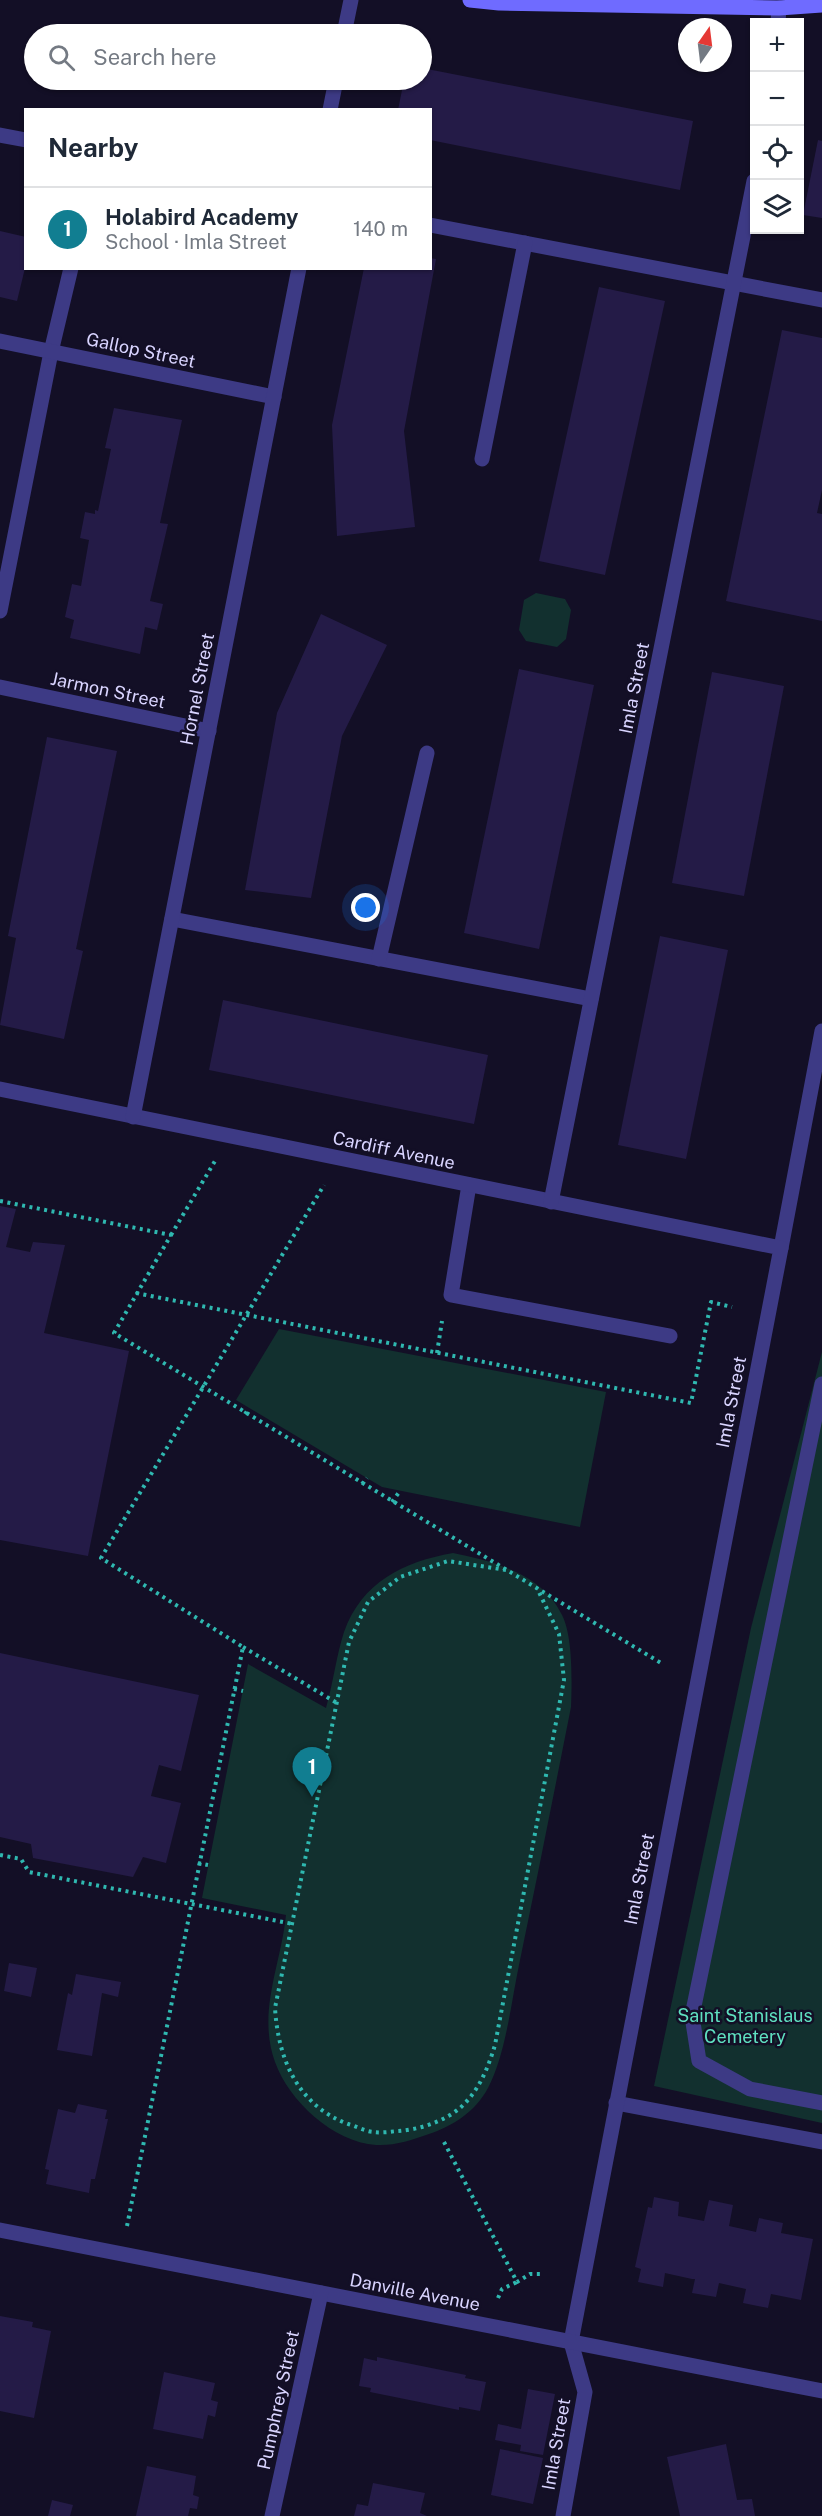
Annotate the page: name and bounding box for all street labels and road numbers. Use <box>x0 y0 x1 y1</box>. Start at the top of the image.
street label: Gallop Street <box>84 328 198 372</box>
street label: Hornel Street <box>176 631 218 747</box>
street label: Imla Street <box>615 640 653 736</box>
street label: Jarmon Street <box>49 668 167 712</box>
street label: Cardiff Avenue <box>331 1127 457 1173</box>
street label: Imla Street <box>712 1354 750 1450</box>
street label: Imla Street <box>620 1831 658 1927</box>
street label: Danville Avenue <box>348 2269 482 2315</box>
street label: Pumphrey Street <box>253 2328 303 2472</box>
street label: Imla Street <box>538 2396 574 2492</box>

